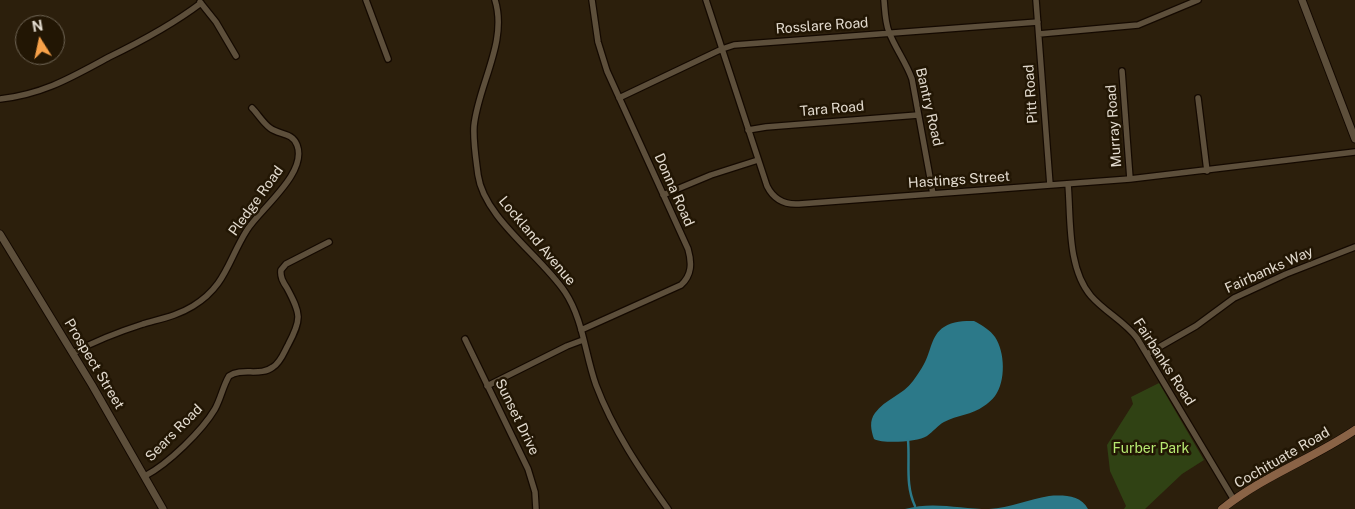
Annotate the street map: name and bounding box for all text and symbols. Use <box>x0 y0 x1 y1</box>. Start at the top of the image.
street label: Rosslare Road <box>775 14 869 38</box>
north arrow <box>15 15 65 65</box>
text: N <box>31 17 44 35</box>
street label: Pitt Road <box>1021 64 1041 124</box>
street label: Bantry Road <box>912 66 946 148</box>
street label: Murray Road <box>1103 84 1125 168</box>
street label: Tara Road <box>799 98 865 120</box>
street label: Donna Road <box>650 151 698 229</box>
street label: Pledge Road <box>225 163 287 239</box>
street label: Hastings Street <box>907 168 1011 192</box>
street label: Lockland Avenue <box>495 193 579 289</box>
street label: Fairbanks Way <box>1222 243 1316 297</box>
street label: Fairbanks Road <box>1130 315 1198 409</box>
street label: Prospect Street <box>60 316 128 412</box>
street label: Sunset Drive <box>491 376 543 458</box>
street label: Sears Road <box>142 401 206 465</box>
street label: Cochituate Road <box>1231 424 1333 492</box>
park label: Furber Park <box>1113 441 1189 457</box>

